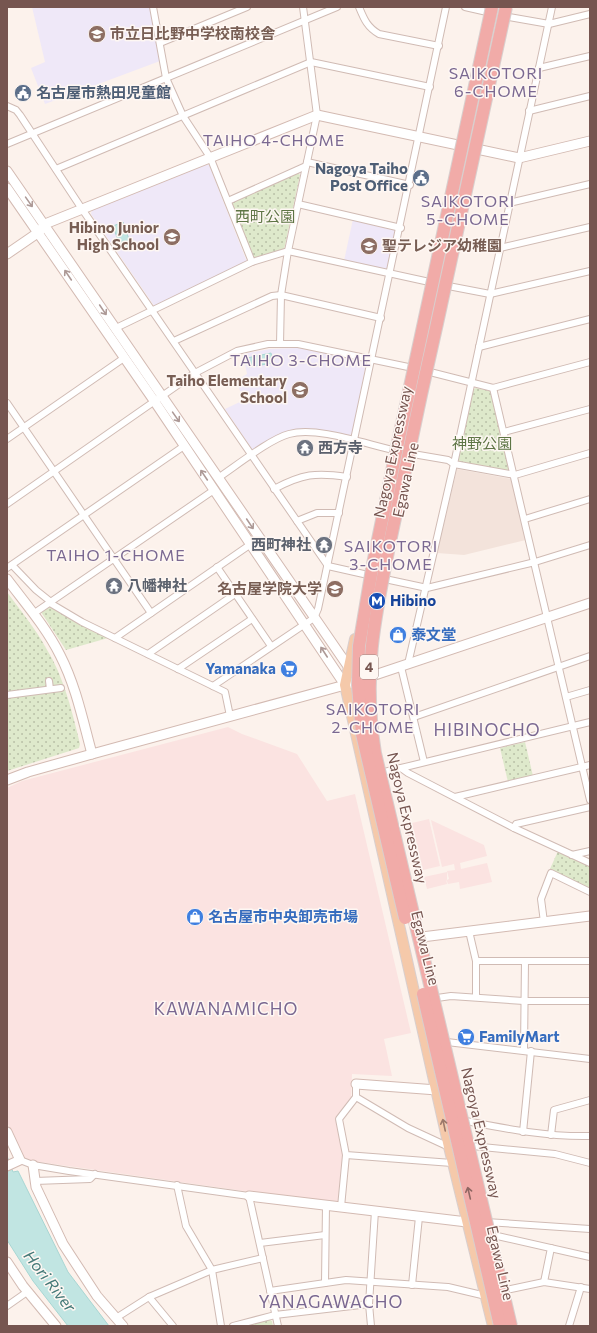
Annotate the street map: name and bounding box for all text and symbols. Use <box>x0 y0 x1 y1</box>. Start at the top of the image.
school or university icon: 市立日比野中学校南校舎 <box>87 24 107 44</box>
place label: 市立日比野中学校南校舎 <box>110 24 276 42</box>
district label: SAIKOTORI 6-CHOME <box>449 63 543 100</box>
public building icon: 名古屋市熱田児童館 <box>13 83 33 103</box>
place label: 名古屋市熱田児童館 <box>36 83 171 101</box>
district label: TAIHO 4-CHOME <box>203 130 345 149</box>
place label: Nagoya Taiho Post Office <box>315 159 408 194</box>
public building icon: Nagoya Taiho Post Office <box>411 168 431 188</box>
district label: SAIKOTORI 5-CHOME <box>421 191 515 228</box>
one-way arrow <box>25 197 34 208</box>
park label: 西町公園 <box>235 207 295 225</box>
place label: Hibino Junior High School <box>69 218 159 253</box>
school or university icon: Hibino Junior High School <box>162 227 182 247</box>
school or university icon: 聖テレジア幼稚園 <box>359 236 379 256</box>
place label: 聖テレジア幼稚園 <box>382 236 502 254</box>
one-way arrow <box>64 270 72 281</box>
one-way arrow <box>99 304 107 315</box>
district label: TAIHO 3-CHOME <box>230 350 372 369</box>
place label: Taiho Elementary School <box>167 371 288 406</box>
school or university icon: Taiho Elementary School <box>290 380 310 400</box>
street label: Nagoya Expressway <box>369 384 415 519</box>
one-way arrow <box>172 412 180 423</box>
park label: 神野公園 <box>452 434 512 452</box>
temple icon: 西方寺 <box>295 438 315 458</box>
place label: 西方寺 <box>318 438 363 456</box>
street label: Egawa Line <box>388 441 422 519</box>
one-way arrow <box>200 470 208 481</box>
one-way arrow <box>246 518 254 529</box>
place label: 西町神社 <box>251 535 311 553</box>
temple icon: 西町神社 <box>314 535 334 555</box>
district label: SAIKOTORI 3-CHOME <box>344 536 438 573</box>
district label: TAIHO 1-CHOME <box>46 545 186 564</box>
temple icon: 八幡神社 <box>104 576 124 596</box>
place label: 八幡神社 <box>127 576 187 594</box>
place label: 名古屋学院大学 <box>217 579 322 597</box>
school or university icon: 名古屋学院大学 <box>325 579 345 599</box>
metro station icon: Hibino <box>367 591 387 611</box>
place label: Hibino <box>390 591 436 609</box>
shop icon: 泰文堂 <box>388 625 408 645</box>
place label: 泰文堂 <box>411 625 456 643</box>
one-way arrow <box>320 647 328 658</box>
road number: 4 <box>360 655 378 679</box>
place label: Yamanaka <box>205 659 276 677</box>
supermarket icon: Yamanaka <box>279 659 299 679</box>
district label: SAIKOTORI 2-CHOME <box>326 699 420 736</box>
district label: HIBINOCHO <box>433 719 541 740</box>
street label: Nagoya Expressway <box>384 750 432 885</box>
shop icon: 名古屋市中央卸売市場 <box>185 907 205 927</box>
place label: 名古屋市中央卸売市場 <box>208 907 358 925</box>
street label: Egawa Line <box>408 909 444 987</box>
district label: KAWANAMICHO <box>154 998 298 1019</box>
supermarket icon: FamilyMart <box>456 1027 476 1047</box>
place label: FamilyMart <box>479 1027 560 1045</box>
street label: Nagoya Expressway <box>458 1065 506 1200</box>
one-way arrow <box>440 1119 448 1132</box>
one-way arrow <box>465 1186 472 1199</box>
street label: Egawa Line <box>484 1224 518 1302</box>
water label: Hori River <box>20 1246 81 1316</box>
district label: YANAGAWACHO <box>259 1291 403 1312</box>

